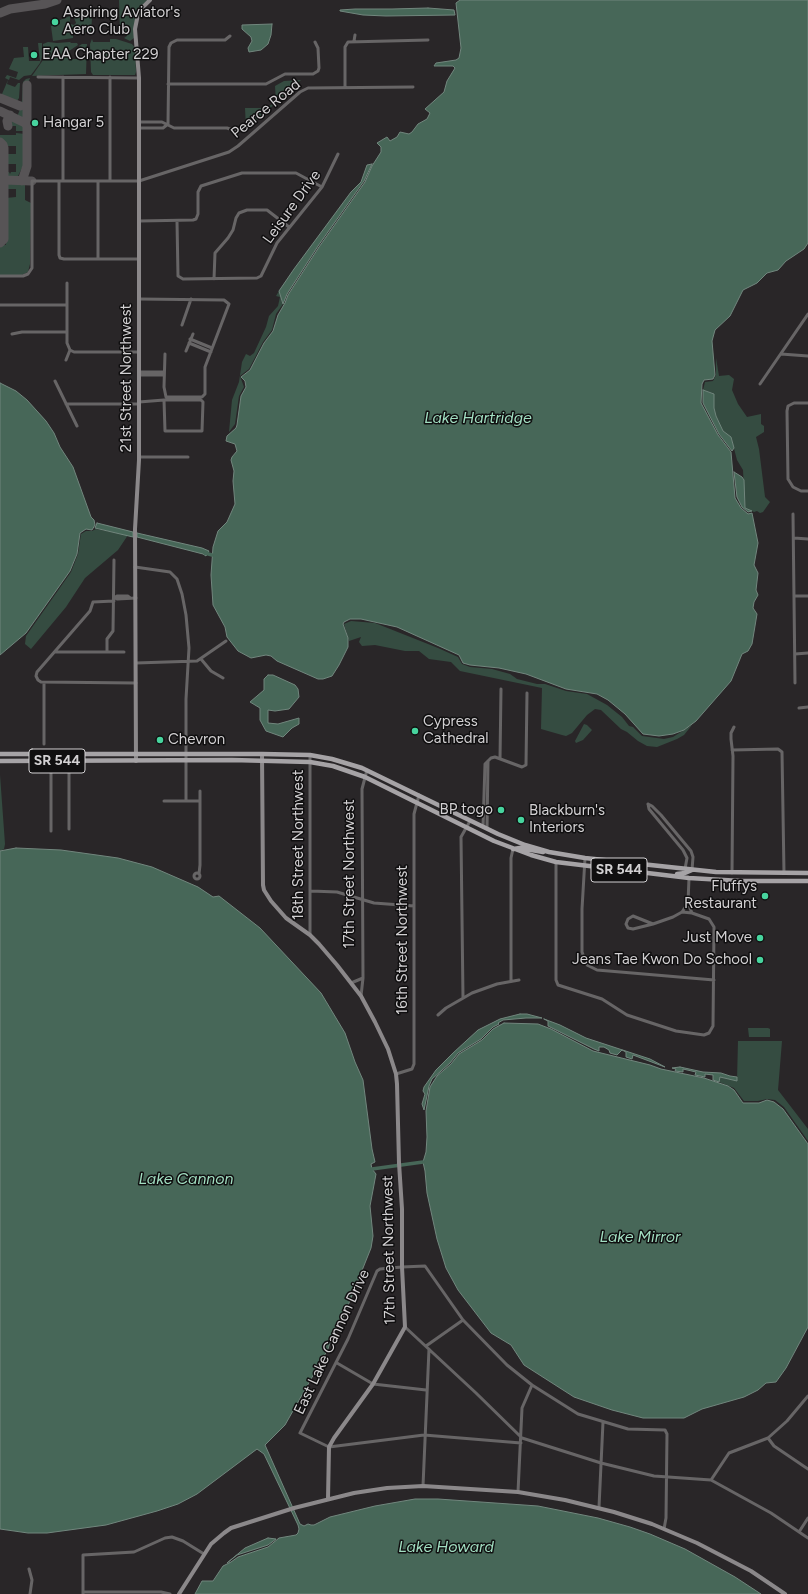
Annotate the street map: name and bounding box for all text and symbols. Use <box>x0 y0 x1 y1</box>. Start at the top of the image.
place label: Aspiring Aviator's Aero Club <box>63 4 180 39</box>
marker: Aspiring Aviator's Aero Club <box>50 17 60 27</box>
place label: EAA Chapter 229 <box>42 46 158 64</box>
marker: EAA Chapter 229 <box>29 50 39 60</box>
street label: Pearce Road <box>228 76 304 142</box>
place label: Hangar 5 <box>43 114 104 132</box>
marker: Hangar 5 <box>30 118 40 128</box>
street label: Leisure Drive <box>259 167 325 247</box>
street label: 21st Street Northwest <box>118 304 136 452</box>
water label: Lake Hartridge <box>424 408 532 428</box>
place label: Cypress Cathedral <box>423 713 489 748</box>
marker: Cypress Cathedral <box>410 726 420 736</box>
place label: Chevron <box>168 731 225 749</box>
marker: Chevron <box>155 735 165 745</box>
road number: SR 544 <box>29 749 85 773</box>
street label: 18th Street Northwest <box>290 770 308 920</box>
street label: 17th Street Northwest <box>341 799 359 949</box>
place label: BP togo <box>440 801 493 819</box>
place label: Blackburn's Interiors <box>529 802 605 837</box>
marker: BP togo <box>496 805 506 815</box>
marker: Blackburn's Interiors <box>516 815 526 825</box>
road number: SR 544 <box>591 858 647 882</box>
street label: 16th Street Northwest <box>394 865 412 1015</box>
place label: Fluffys Restaurant <box>684 878 757 913</box>
marker: Fluffys Restaurant <box>760 891 770 901</box>
place label: Just Move <box>683 929 752 947</box>
marker: Just Move <box>755 933 765 943</box>
place label: Jeans Tae Kwon Do School <box>572 951 752 969</box>
marker: Jeans Tae Kwon Do School <box>755 955 765 965</box>
water label: Lake Cannon <box>138 1169 234 1189</box>
street label: 17th Street Northwest <box>379 1175 399 1325</box>
water label: Lake Mirror <box>600 1227 680 1247</box>
street label: East Lake Cannon Drive <box>290 1267 374 1417</box>
water label: Lake Howard <box>398 1537 494 1557</box>

